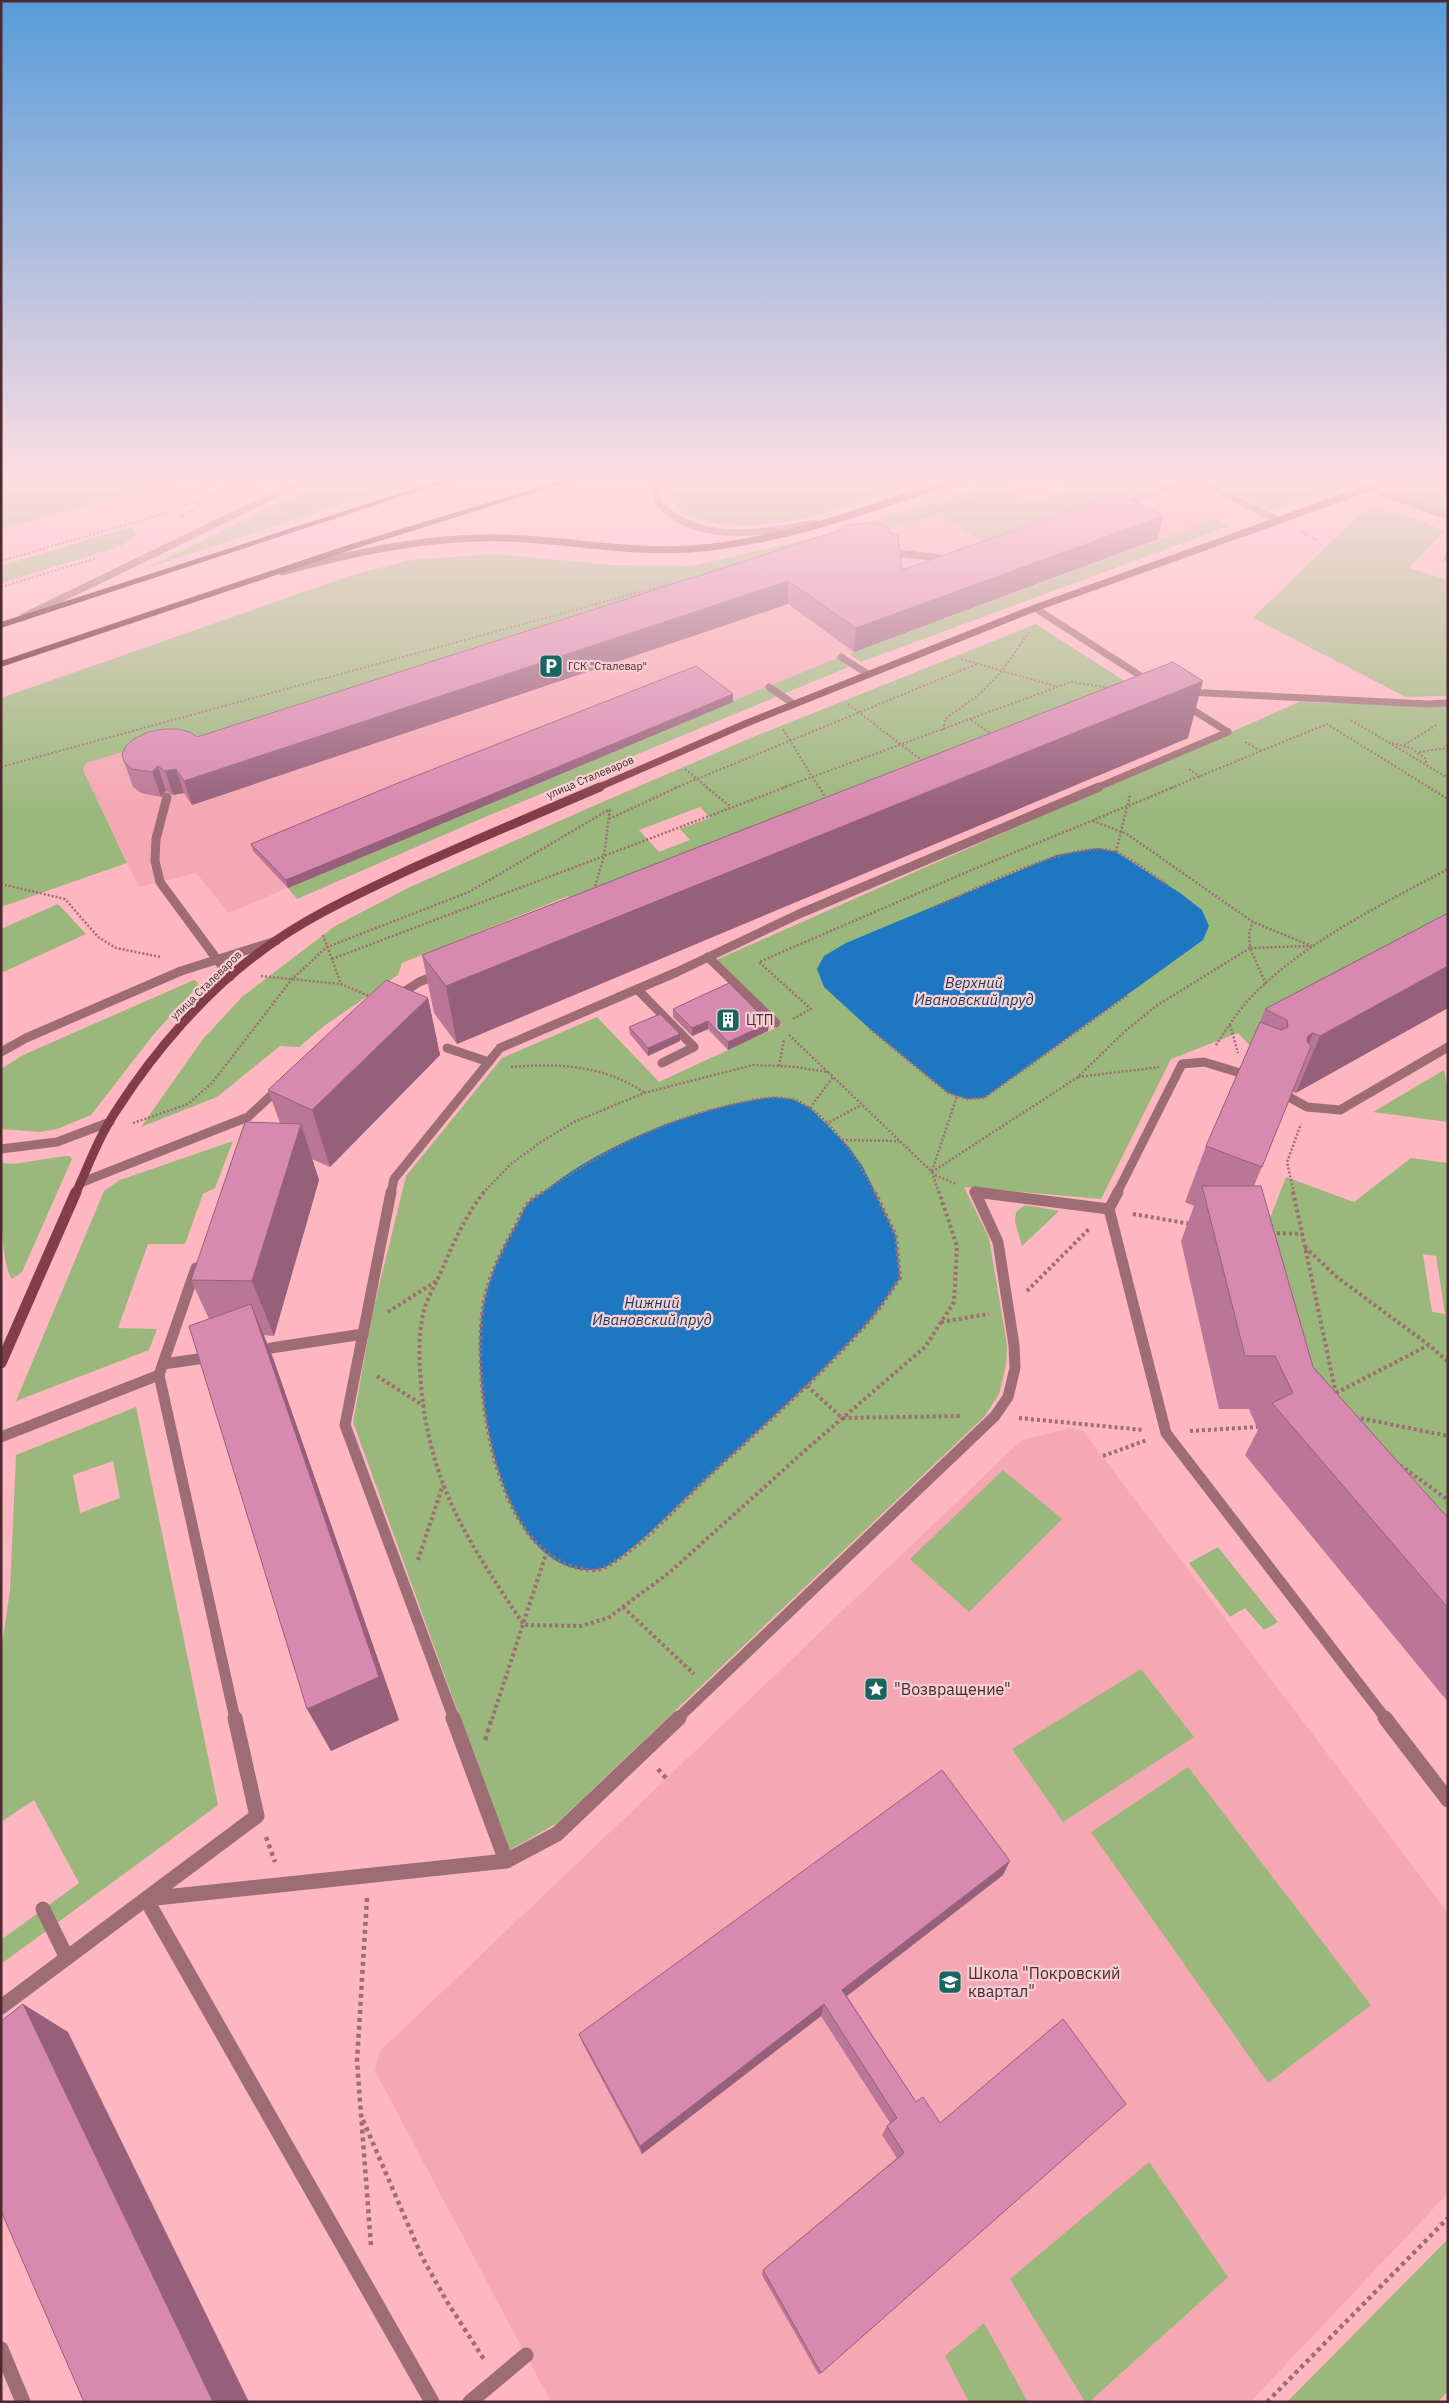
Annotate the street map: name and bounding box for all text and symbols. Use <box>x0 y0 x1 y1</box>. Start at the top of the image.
parking icon: ГСК "Сталевар" <box>538 653 564 679</box>
place label: ГСК "Сталевар" <box>568 659 647 673</box>
street label: улица Сталеваров <box>544 752 636 802</box>
street label: улица Сталеваров <box>167 947 245 1023</box>
water label: Верхний Ивановский пруд <box>914 973 1034 1009</box>
building icon: ЦТП <box>715 1007 741 1033</box>
place label: ЦТП <box>746 1011 773 1029</box>
water label: Нижний Ивановский пруд <box>592 1293 712 1329</box>
place icon: "Возвращение" <box>863 1676 889 1702</box>
place label: "Возвращение" <box>894 1679 1011 1699</box>
place label: Школа "Покровский квартал" <box>968 1963 1120 2001</box>
school or university icon: Школа "Покровский квартал" <box>937 1969 963 1995</box>

